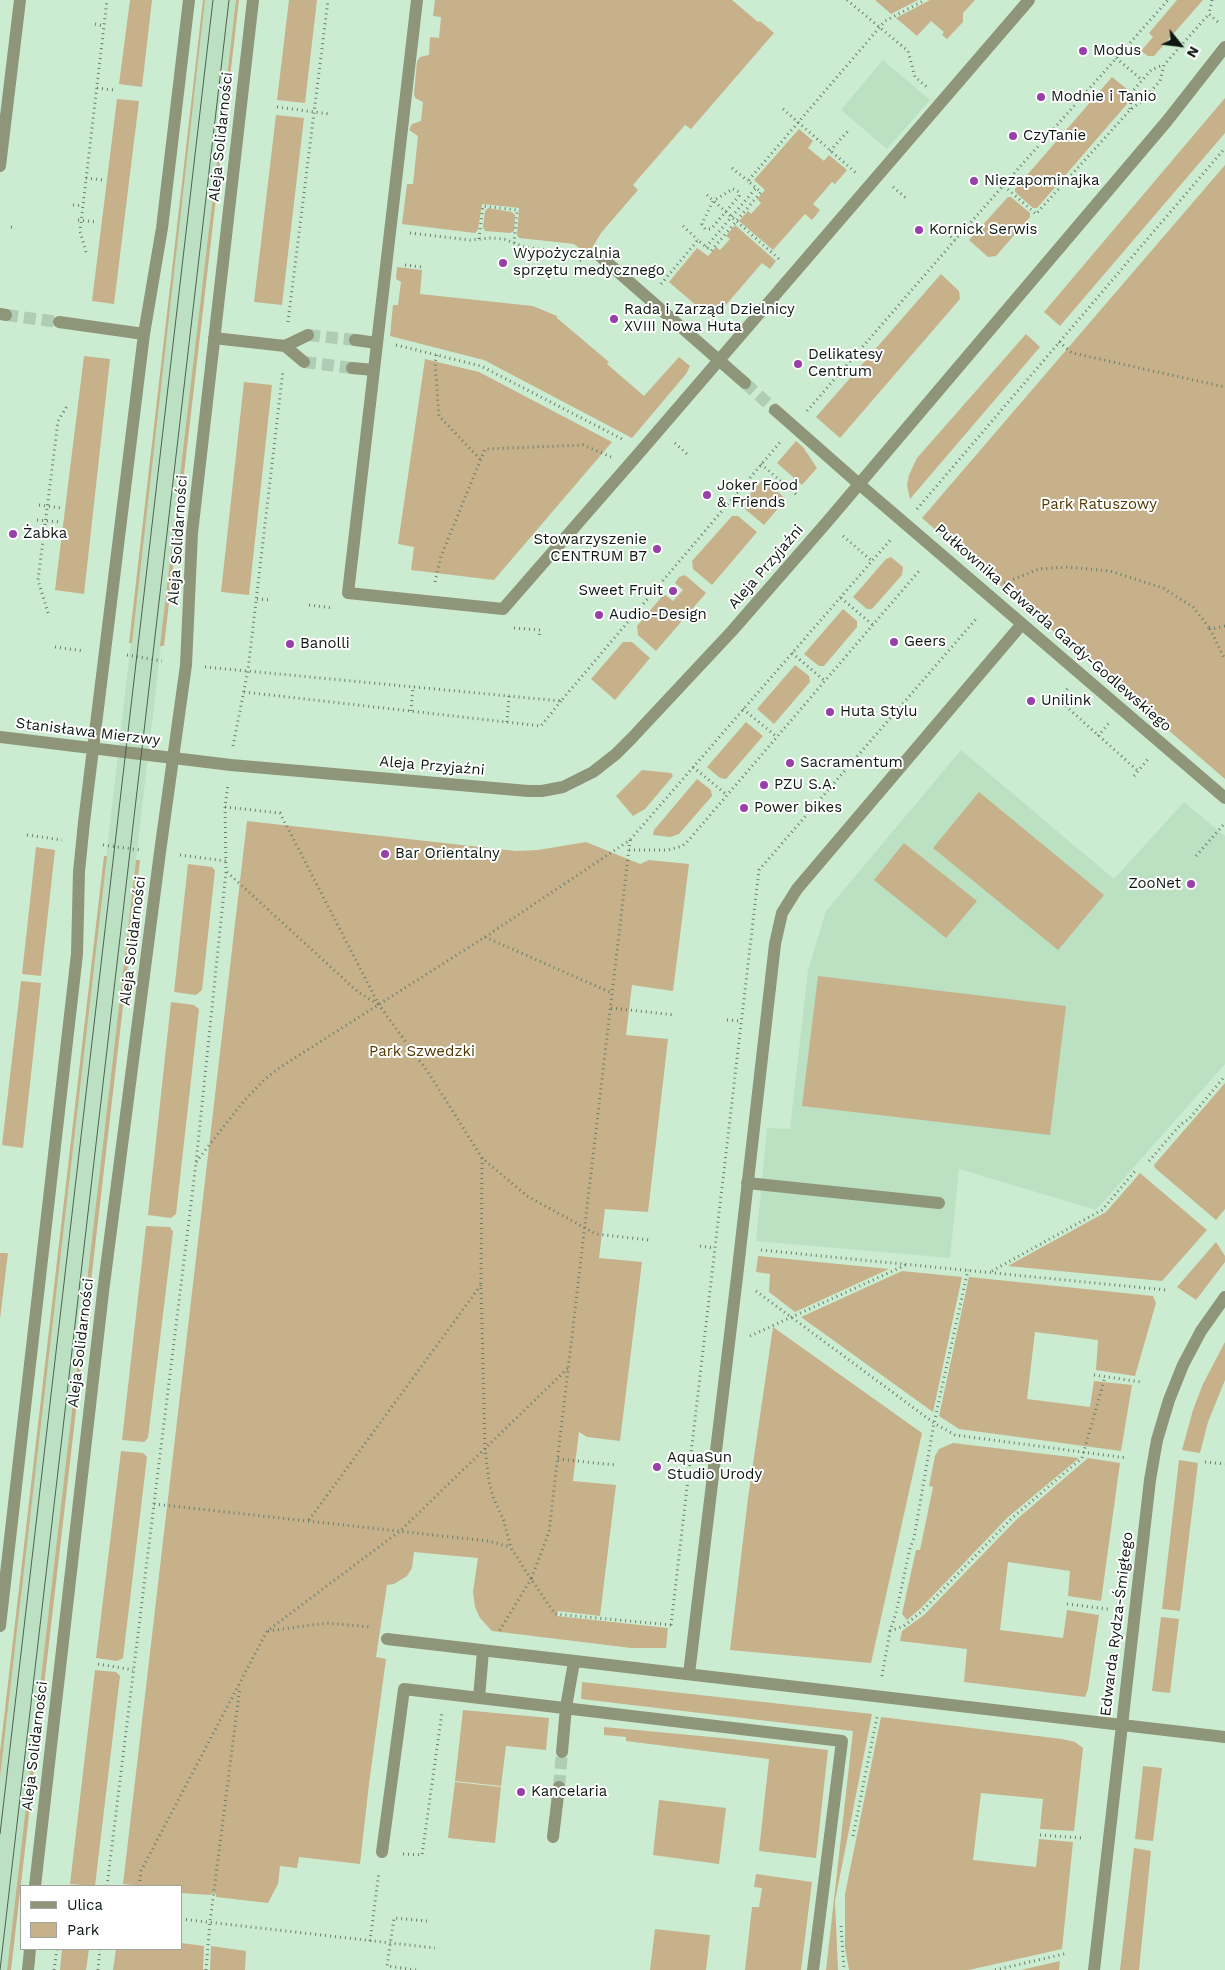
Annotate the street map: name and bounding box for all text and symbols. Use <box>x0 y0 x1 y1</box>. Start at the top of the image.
north arrow <box>1155 20 1205 70</box>
place label: Modus <box>1093 42 1141 60</box>
text: N <box>1184 44 1203 61</box>
marker: Modus <box>1077 45 1089 57</box>
street label: Aleja Solidarności <box>205 71 237 203</box>
place label: Modnie i Tanio <box>1051 88 1157 106</box>
marker: Modnie i Tanio <box>1035 91 1047 103</box>
place label: CzyTanie <box>1023 127 1086 145</box>
marker: CzyTanie <box>1007 130 1019 142</box>
place label: Niezapominajka <box>984 172 1099 190</box>
marker: Niezapominajka <box>968 175 980 187</box>
place label: Kornick Serwis <box>929 221 1037 239</box>
marker: Kornick Serwis <box>913 224 925 236</box>
place label: Wypożyczalnia sprzętu medycznego <box>513 245 665 280</box>
marker: Wypożyczalnia sprzętu medycznego <box>497 257 509 269</box>
place label: Rada i Zarząd Dzielnicy XVIII Nowa Huta <box>624 301 795 336</box>
marker: Rada i Zarząd Dzielnicy XVIII Nowa Huta <box>608 313 620 325</box>
place label: Delikatesy Centrum <box>808 346 883 381</box>
marker: Delikatesy Centrum <box>792 358 804 370</box>
street label: Aleja Solidarności <box>164 474 192 606</box>
place label: Joker Food & Friends <box>717 477 798 512</box>
marker: Joker Food & Friends <box>701 489 713 501</box>
park label: Park Ratuszowy <box>1041 496 1157 514</box>
street label: Pułkownika Edwarda Gardy-Godlewskiego <box>931 520 1175 736</box>
street label: Aleja Przyjaźni <box>725 521 807 613</box>
place label: Żabka <box>23 525 67 543</box>
marker: Żabka <box>7 528 19 540</box>
place label: Stowarzyszenie CENTRUM B7 <box>533 531 647 566</box>
marker: Stowarzyszenie CENTRUM B7 <box>651 543 663 555</box>
place label: Sweet Fruit <box>578 582 663 600</box>
marker: Sweet Fruit <box>667 585 679 597</box>
place label: Audio-Design <box>609 606 707 624</box>
marker: Audio-Design <box>593 609 605 621</box>
place label: Geers <box>904 633 946 651</box>
place label: Banolli <box>300 635 350 653</box>
marker: Geers <box>888 636 900 648</box>
marker: Banolli <box>284 638 296 650</box>
place label: Unilink <box>1041 692 1091 710</box>
marker: Unilink <box>1025 695 1037 707</box>
place label: Huta Stylu <box>840 703 918 721</box>
marker: Huta Stylu <box>824 706 836 718</box>
street label: Stanisława Mierzwy <box>15 714 161 750</box>
street label: Aleja Przyjaźni <box>379 752 485 780</box>
place label: Sacramentum <box>800 754 903 772</box>
marker: Sacramentum <box>784 757 796 769</box>
place label: PZU S.A. <box>774 776 836 794</box>
marker: PZU S.A. <box>758 779 770 791</box>
place label: Power bikes <box>754 799 842 817</box>
marker: Power bikes <box>738 802 750 814</box>
place label: Bar Orientalny <box>395 845 500 863</box>
marker: Bar Orientalny <box>379 848 391 860</box>
street label: Aleja Solidarności <box>116 875 150 1007</box>
place label: ZooNet <box>1128 875 1181 893</box>
marker: ZooNet <box>1185 878 1197 890</box>
park label: Park Szwedzki <box>369 1043 475 1061</box>
street label: Aleja Solidarności <box>64 1277 98 1409</box>
place label: AquaSun Studio Urody <box>667 1449 762 1484</box>
marker: AquaSun Studio Urody <box>651 1461 663 1473</box>
street label: Edwarda Rydza-Śmigłego <box>1097 1531 1137 1717</box>
street label: Aleja Solidarności <box>18 1680 52 1812</box>
place label: Kancelaria <box>531 1783 607 1801</box>
marker: Kancelaria <box>515 1786 527 1798</box>
legend <box>20 1885 182 1950</box>
text: Ulica <box>67 1896 103 1914</box>
text: Park <box>67 1921 99 1939</box>

